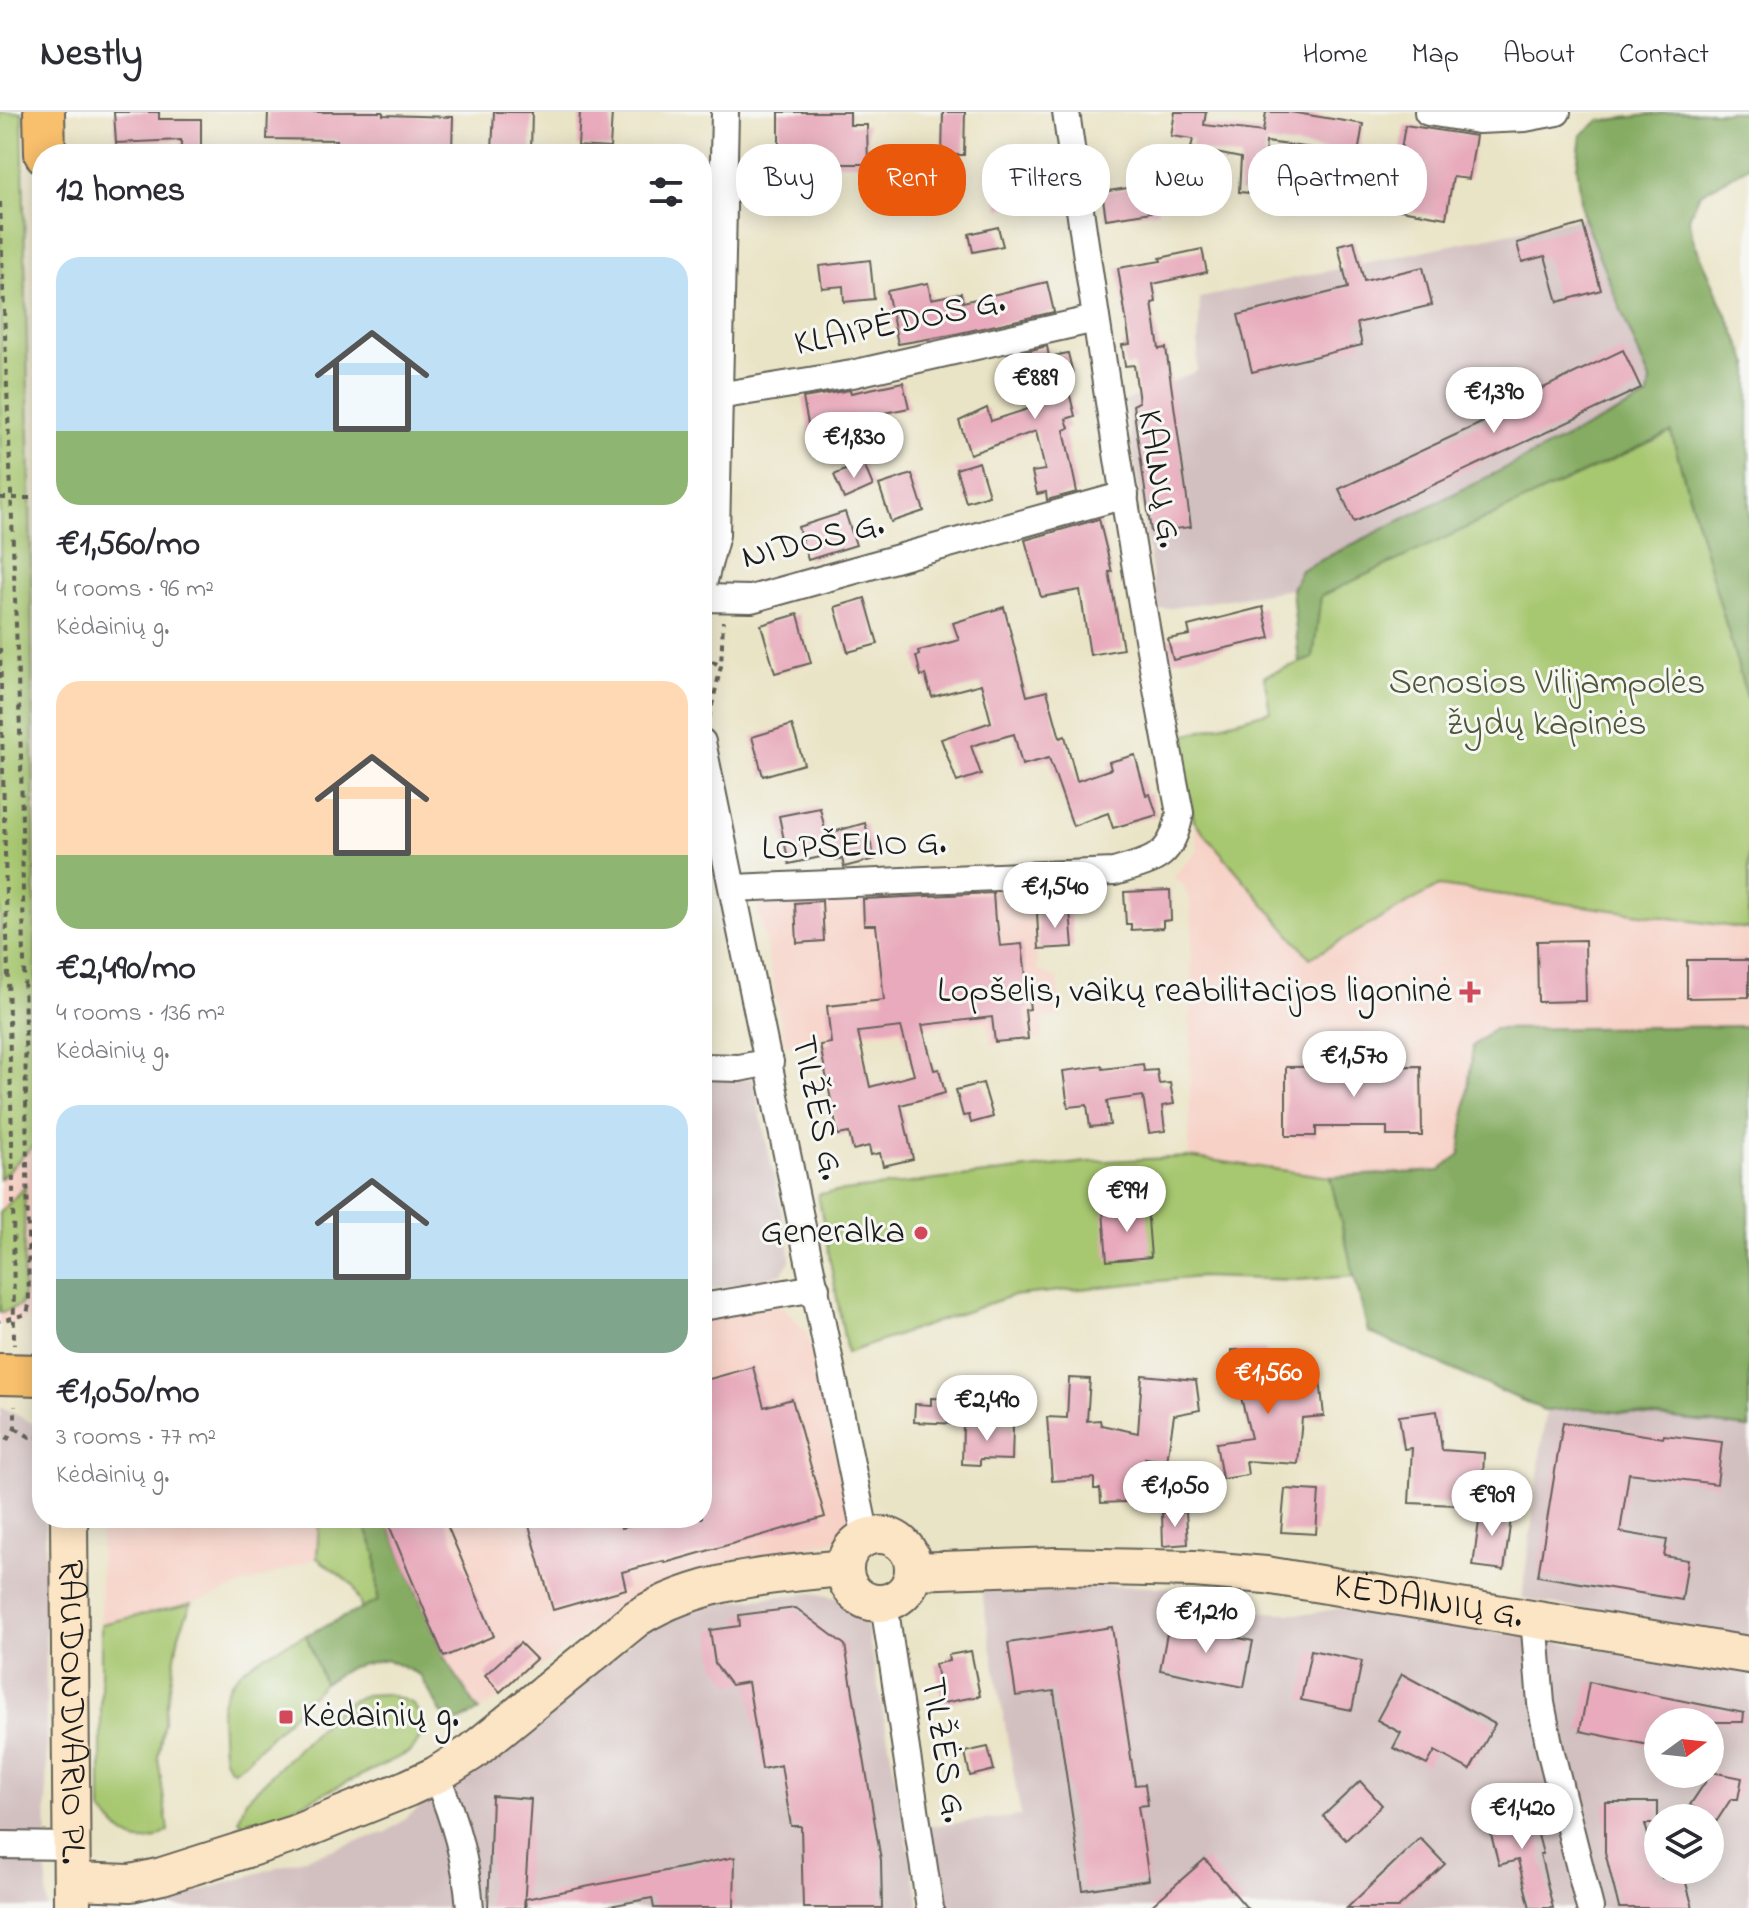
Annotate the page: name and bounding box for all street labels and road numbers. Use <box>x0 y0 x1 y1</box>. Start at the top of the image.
street label: KLAIPĖDOS G. <box>790 276 1010 372</box>
street label: KALNŲ G. <box>1121 406 1195 552</box>
street label: NIDOS G. <box>736 499 890 585</box>
street label: LOPŠELIO G. <box>761 817 947 877</box>
street label: TILŽĖS G. <box>775 1031 857 1185</box>
street label: RAUDONDVARIO PL. <box>43 1559 98 1865</box>
street label: KĖDAINIŲ G. <box>1330 1560 1527 1644</box>
street label: TILŽĖS G. <box>904 1673 980 1827</box>

